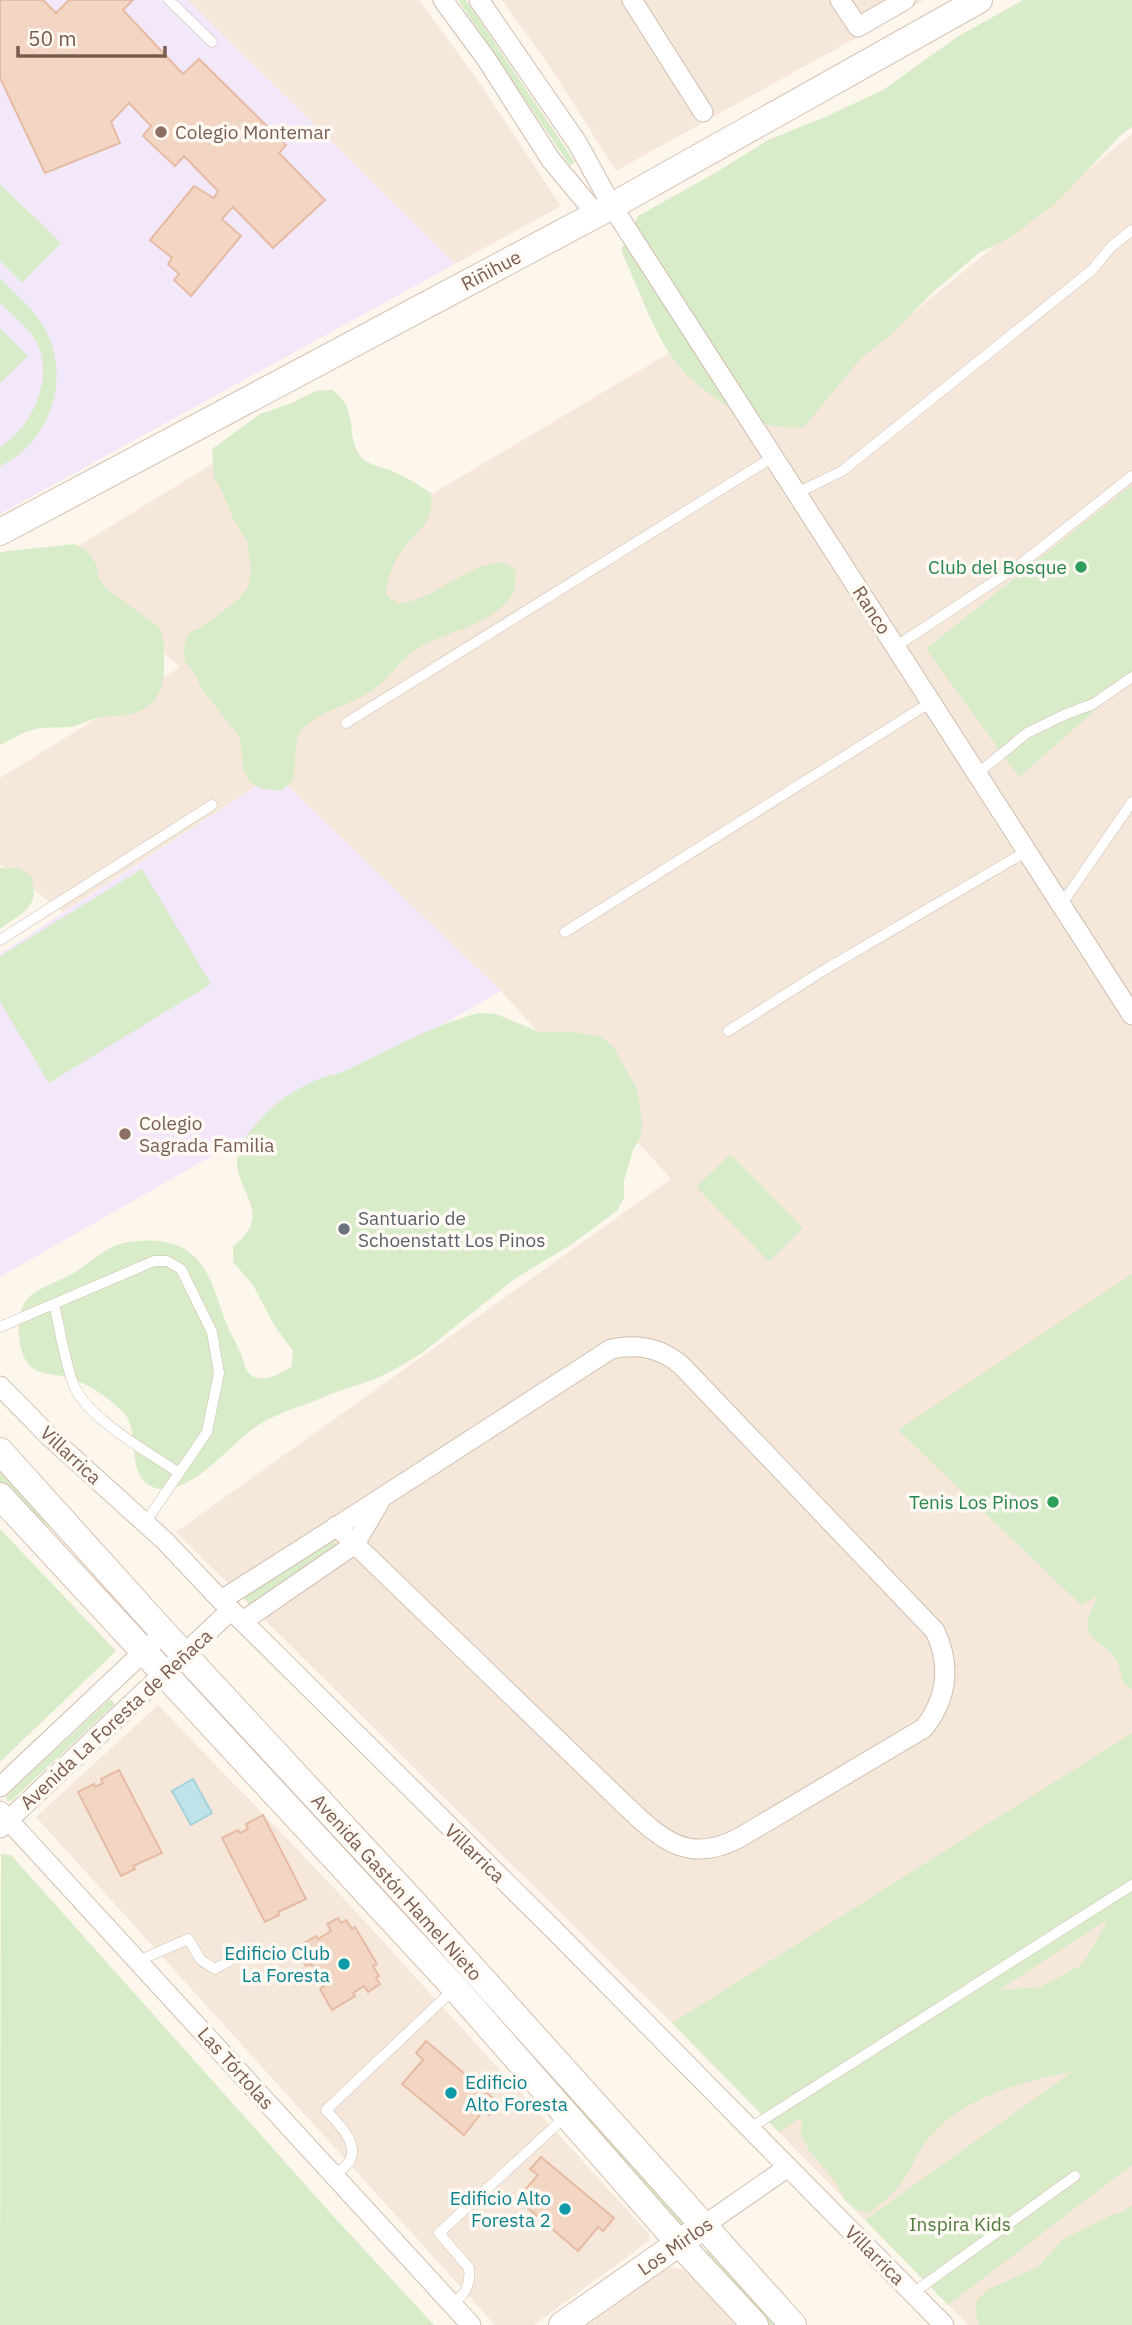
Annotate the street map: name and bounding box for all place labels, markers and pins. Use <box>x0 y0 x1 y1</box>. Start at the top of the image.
place label: Colegio Montemar <box>175 120 331 144</box>
marker: Colegio Montemar <box>153 124 169 140</box>
place label: Club del Bosque <box>928 555 1067 579</box>
marker: Club del Bosque <box>1073 559 1089 575</box>
place label: Colegio Sagrada Familia <box>139 1111 274 1157</box>
marker: Colegio Sagrada Familia <box>117 1126 133 1142</box>
place label: Santuario de Schoenstatt Los Pinos <box>358 1206 546 1252</box>
marker: Santuario de Schoenstatt Los Pinos <box>336 1221 352 1237</box>
place label: Tenis Los Pinos <box>909 1490 1039 1514</box>
marker: Tenis Los Pinos <box>1045 1494 1061 1510</box>
place label: Edificio Club La Foresta <box>224 1941 330 1987</box>
marker: Edificio Club La Foresta <box>336 1956 352 1972</box>
place label: Edificio Alto Foresta <box>465 2070 568 2116</box>
marker: Edificio Alto Foresta <box>443 2085 459 2101</box>
place label: Edificio Alto Foresta 2 <box>450 2186 551 2232</box>
marker: Edificio Alto Foresta 2 <box>557 2201 573 2217</box>

